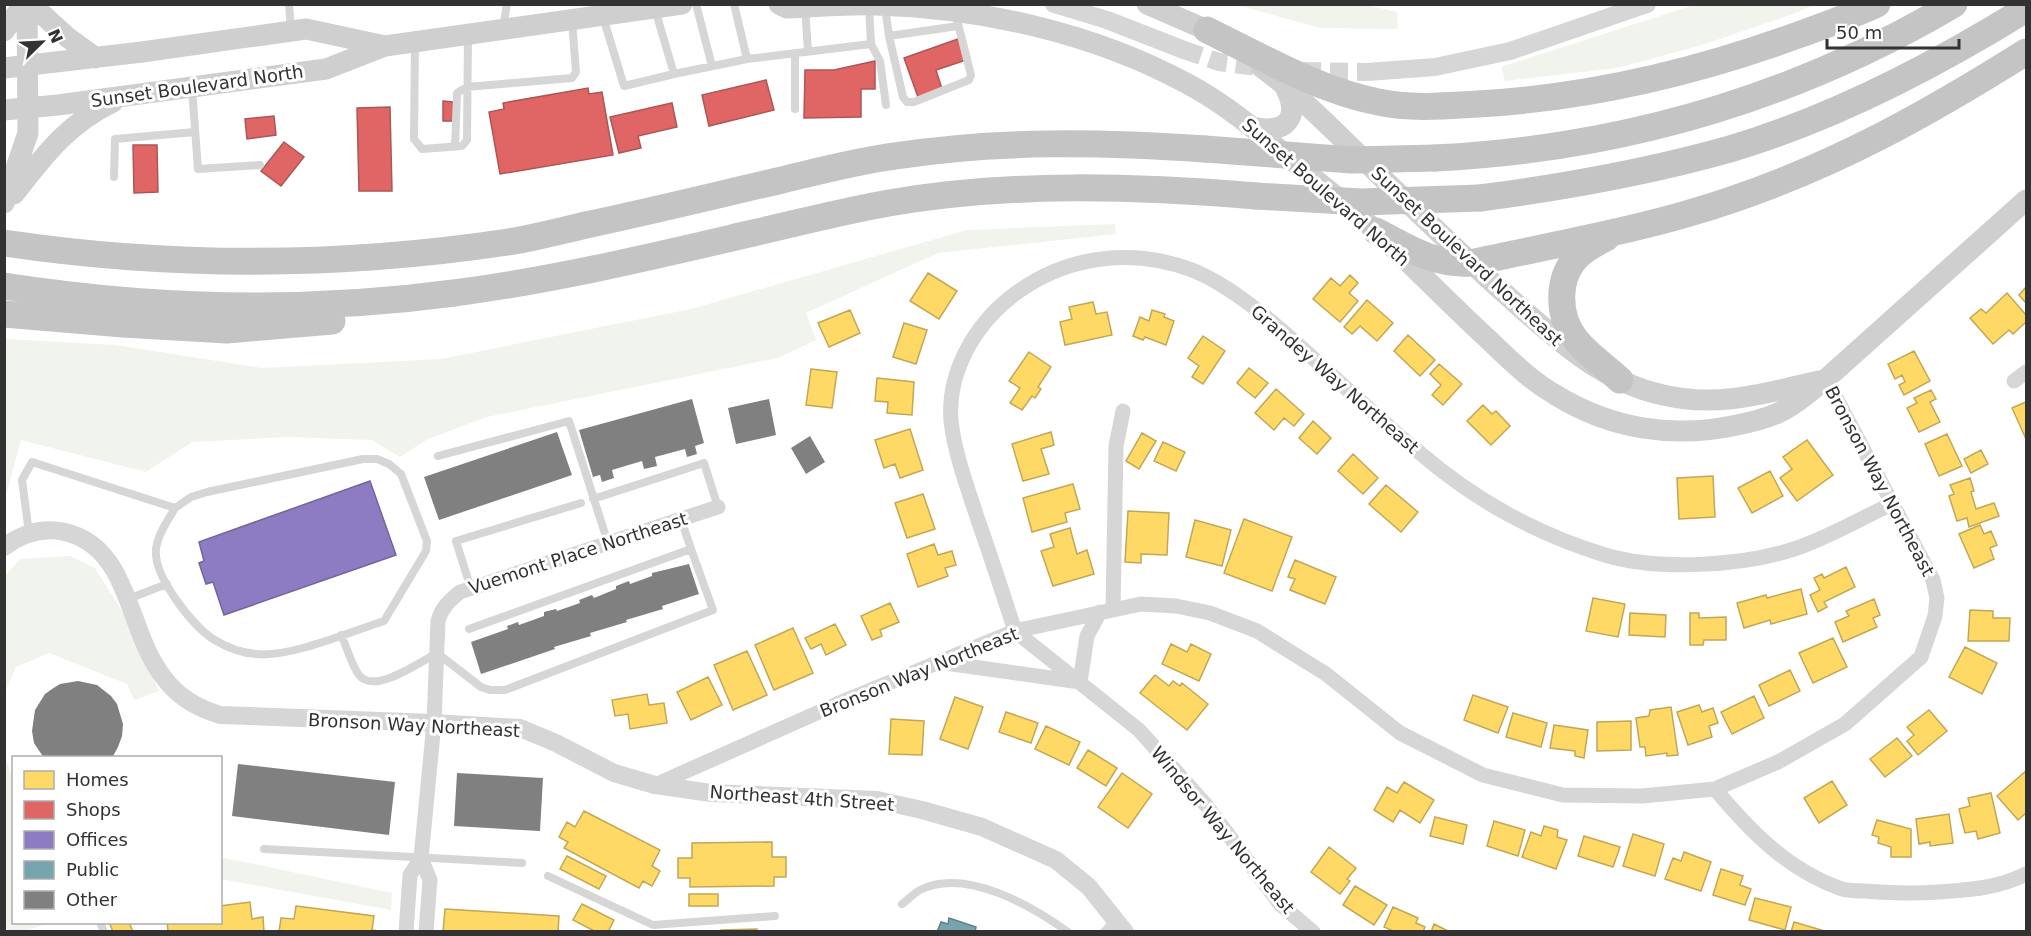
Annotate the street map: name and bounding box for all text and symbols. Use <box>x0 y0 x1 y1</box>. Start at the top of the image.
north arrow <box>12 12 72 72</box>
scale bar <box>1827 12 1959 50</box>
text: 50 m <box>1836 22 1882 43</box>
text: N <box>44 26 67 46</box>
street label: Sunset Boulevard North <box>89 61 305 111</box>
street label: Sunset Boulevard North <box>1238 114 1414 270</box>
street label: Sunset Boulevard Northeast <box>1367 162 1567 350</box>
street label: Grandey Way Northeast <box>1247 300 1423 458</box>
street label: Bronson Way Northeast <box>1821 382 1939 580</box>
street label: Vuemont Place Northeast <box>466 508 690 598</box>
street label: Bronson Way Northeast <box>817 623 1021 721</box>
street label: Bronson Way Northeast <box>307 709 521 741</box>
street label: Windsor Way Northeast <box>1147 742 1299 918</box>
legend <box>12 756 222 924</box>
text: Homes <box>66 769 129 790</box>
street label: Northeast 4th Street <box>709 781 895 815</box>
text: Shops <box>66 799 121 820</box>
text: Offices <box>66 829 128 850</box>
text: Public <box>66 859 119 880</box>
text: Other <box>66 889 118 910</box>

